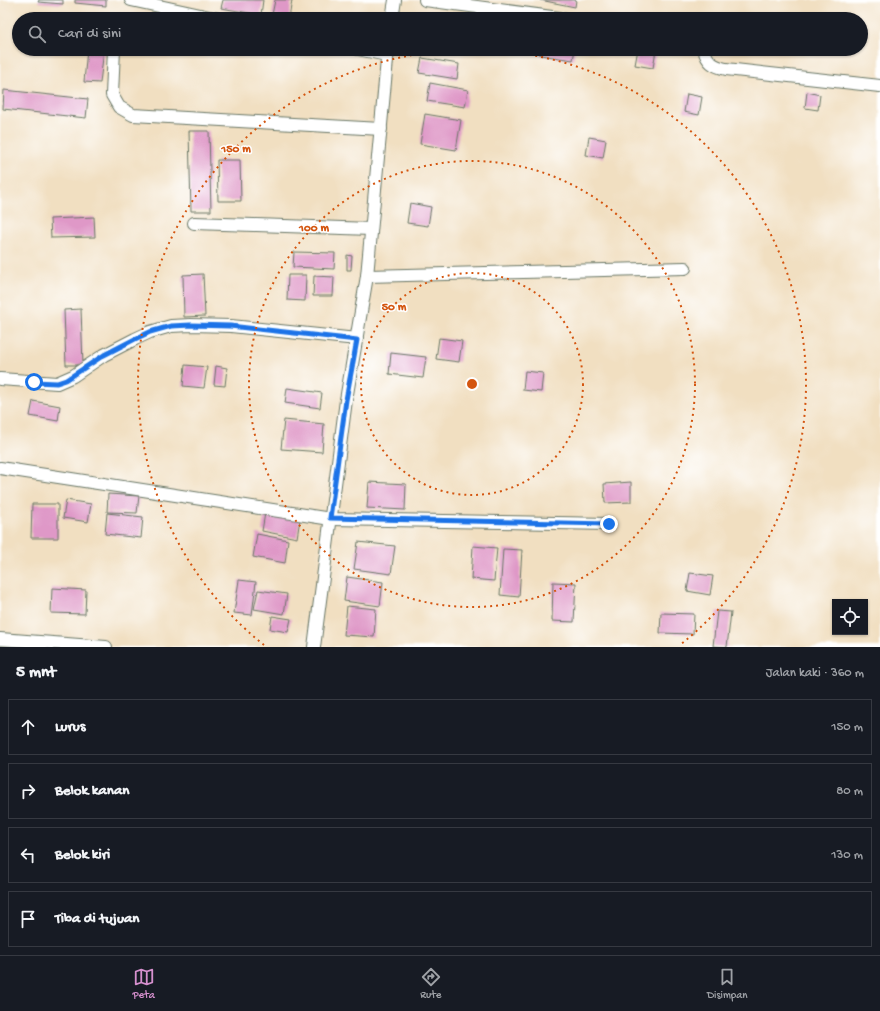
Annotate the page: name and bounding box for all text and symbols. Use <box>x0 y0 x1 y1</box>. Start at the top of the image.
search box <box>12 12 868 56</box>
icon: search <box>26 23 48 45</box>
text: Cari di sini <box>58 25 121 43</box>
text: 150 m <box>220 143 251 157</box>
text: 100 m <box>298 222 329 236</box>
text: 50 m <box>382 301 407 315</box>
route start <box>25 373 43 391</box>
centre of rings <box>465 377 479 391</box>
route end <box>600 515 618 533</box>
map controls <box>832 599 868 635</box>
button: locate <box>832 599 868 635</box>
text: 5 mnt <box>16 663 56 683</box>
text: Jalan kaki · 360 m <box>766 666 864 681</box>
icon: ahead <box>17 716 39 738</box>
text: Lurus <box>55 718 85 736</box>
text: 150 m <box>831 720 863 735</box>
icon: right <box>17 780 39 802</box>
text: Belok kanan <box>55 782 129 800</box>
text: 80 m <box>836 784 863 799</box>
icon: left <box>17 844 39 866</box>
text: Belok kiri <box>55 846 110 864</box>
text: 130 m <box>831 848 863 863</box>
icon: arrive <box>17 908 39 930</box>
text: Tiba di tujuan <box>55 910 139 928</box>
tab: Peta <box>133 966 155 1002</box>
tab: Rute <box>420 966 442 1002</box>
tab: Disimpan <box>707 966 747 1002</box>

